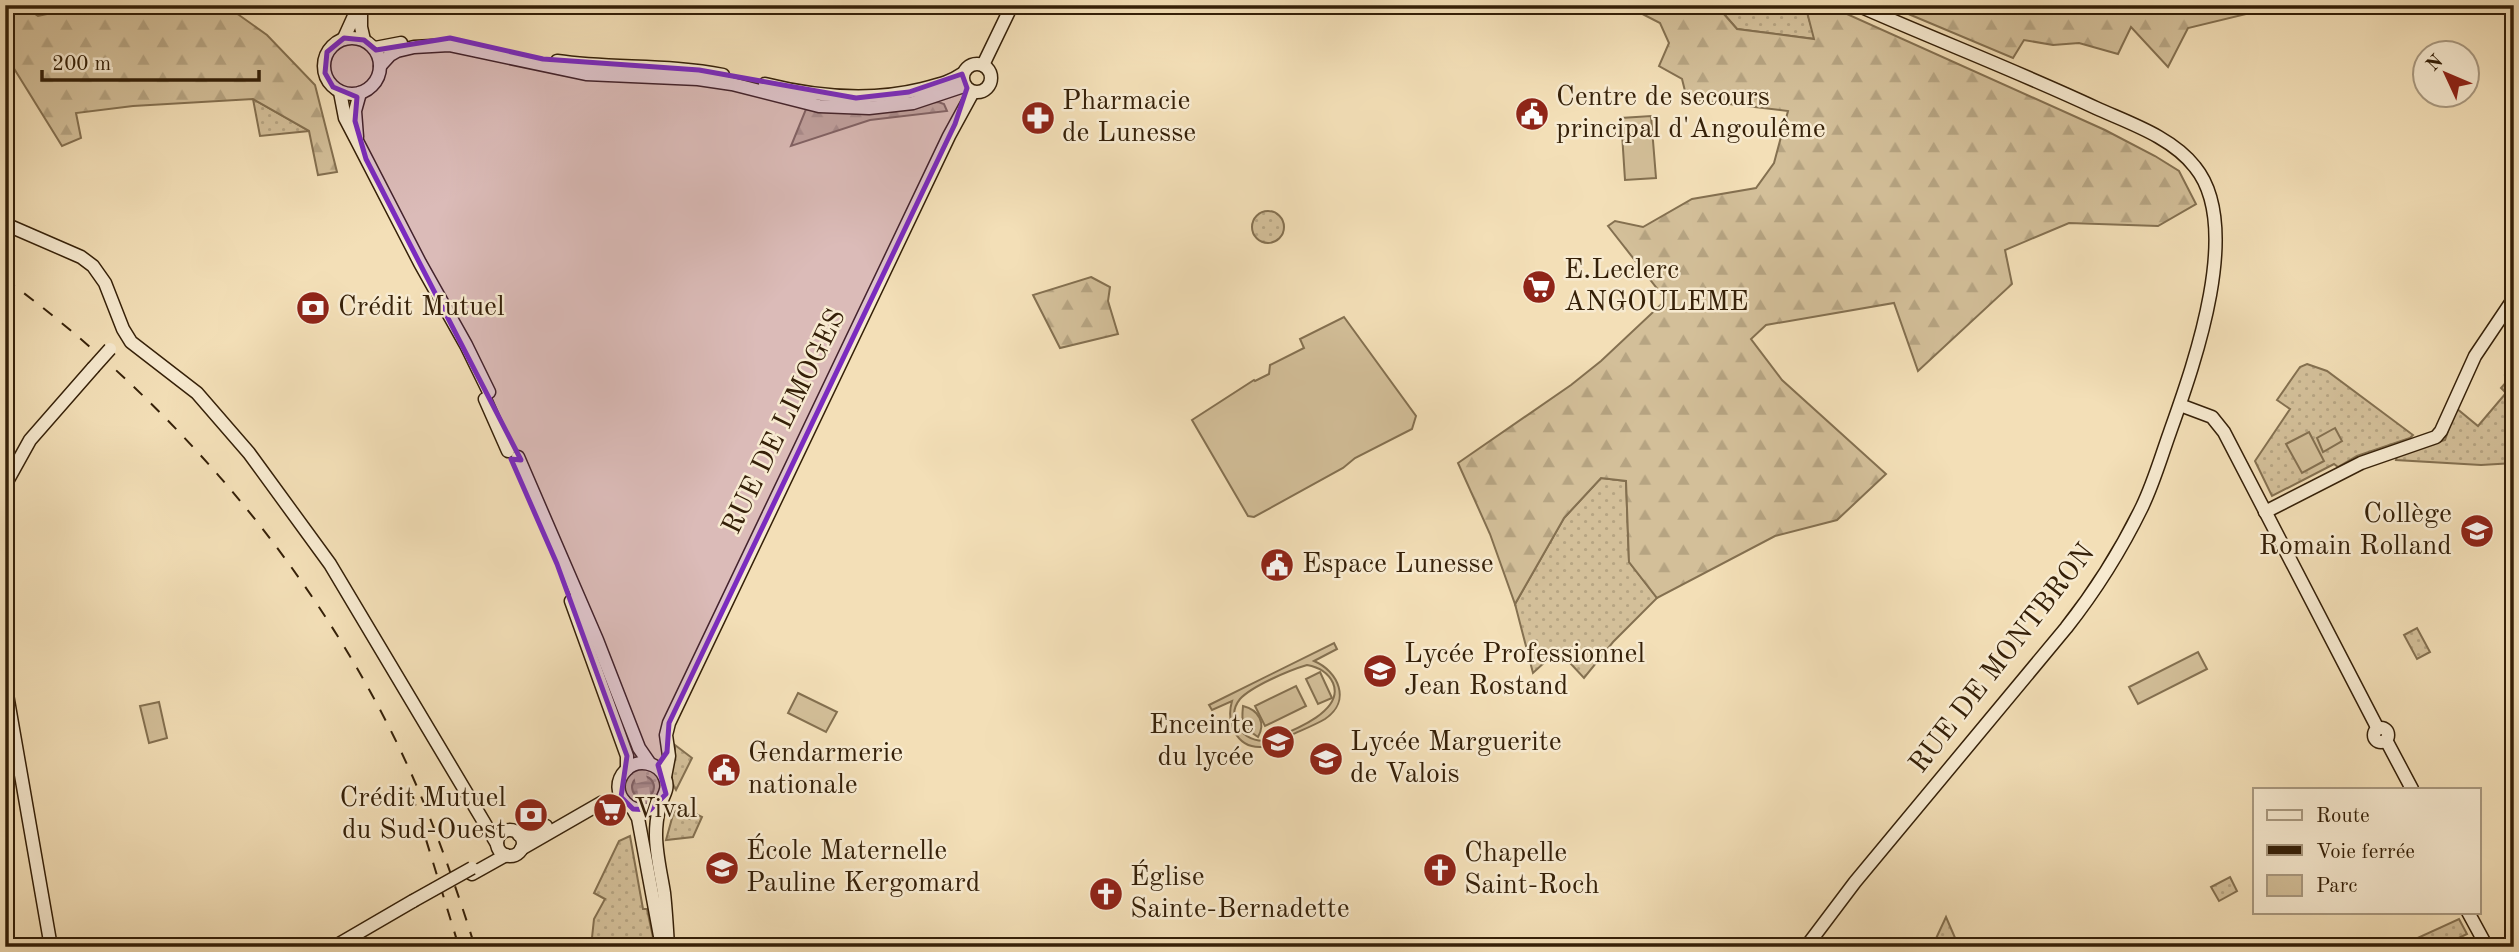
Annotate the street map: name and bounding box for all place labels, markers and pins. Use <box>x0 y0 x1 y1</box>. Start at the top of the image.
place label: Centre de secours principal d'Angoulême <box>1556 84 1826 144</box>
place label: Pharmacie de Lunesse <box>1062 88 1196 148</box>
public building icon: Centre de secours principal d'Angoulême <box>1513 95 1551 133</box>
pharmacy icon: Pharmacie de Lunesse <box>1019 99 1057 137</box>
place label: E.Leclerc ANGOULEME <box>1564 257 1749 317</box>
supermarket icon: E.Leclerc ANGOULEME <box>1520 268 1558 306</box>
bank icon: Crédit Mutuel <box>294 289 332 327</box>
place label: Crédit Mutuel <box>338 294 505 322</box>
place label: Collège Romain Rolland <box>2259 501 2452 561</box>
school or university icon: Collège Romain Rolland <box>2458 512 2496 550</box>
public building icon: Espace Lunesse <box>1258 546 1296 584</box>
place label: Espace Lunesse <box>1302 551 1494 579</box>
place label: Lycée Professionnel Jean Rostand <box>1404 641 1645 701</box>
school or university icon: Lycée Professionnel Jean Rostand <box>1361 652 1399 690</box>
place label: Enceinte du lycée <box>1149 712 1254 772</box>
school or university icon: Enceinte du lycée <box>1259 723 1297 761</box>
place label: Lycée Marguerite de Valois <box>1350 729 1562 789</box>
place label: Gendarmerie nationale <box>748 740 903 800</box>
school or university icon: Lycée Marguerite de Valois <box>1307 740 1345 778</box>
public building icon: Gendarmerie nationale <box>705 751 743 789</box>
place label: Crédit Mutuel du Sud-Ouest <box>339 785 506 845</box>
supermarket icon: Vival <box>591 791 629 829</box>
bank icon: Crédit Mutuel du Sud-Ouest <box>512 796 550 834</box>
place label: Vival <box>634 796 697 824</box>
place label: École Maternelle Pauline Kergomard <box>746 833 980 898</box>
place label: Chapelle Saint-Roch <box>1464 840 1599 900</box>
school or university icon: École Maternelle Pauline Kergomard <box>703 849 741 887</box>
church icon: Chapelle Saint-Roch <box>1421 851 1459 889</box>
place label: Église Sainte-Bernadette <box>1130 859 1350 924</box>
church icon: Église Sainte-Bernadette <box>1087 875 1125 913</box>

